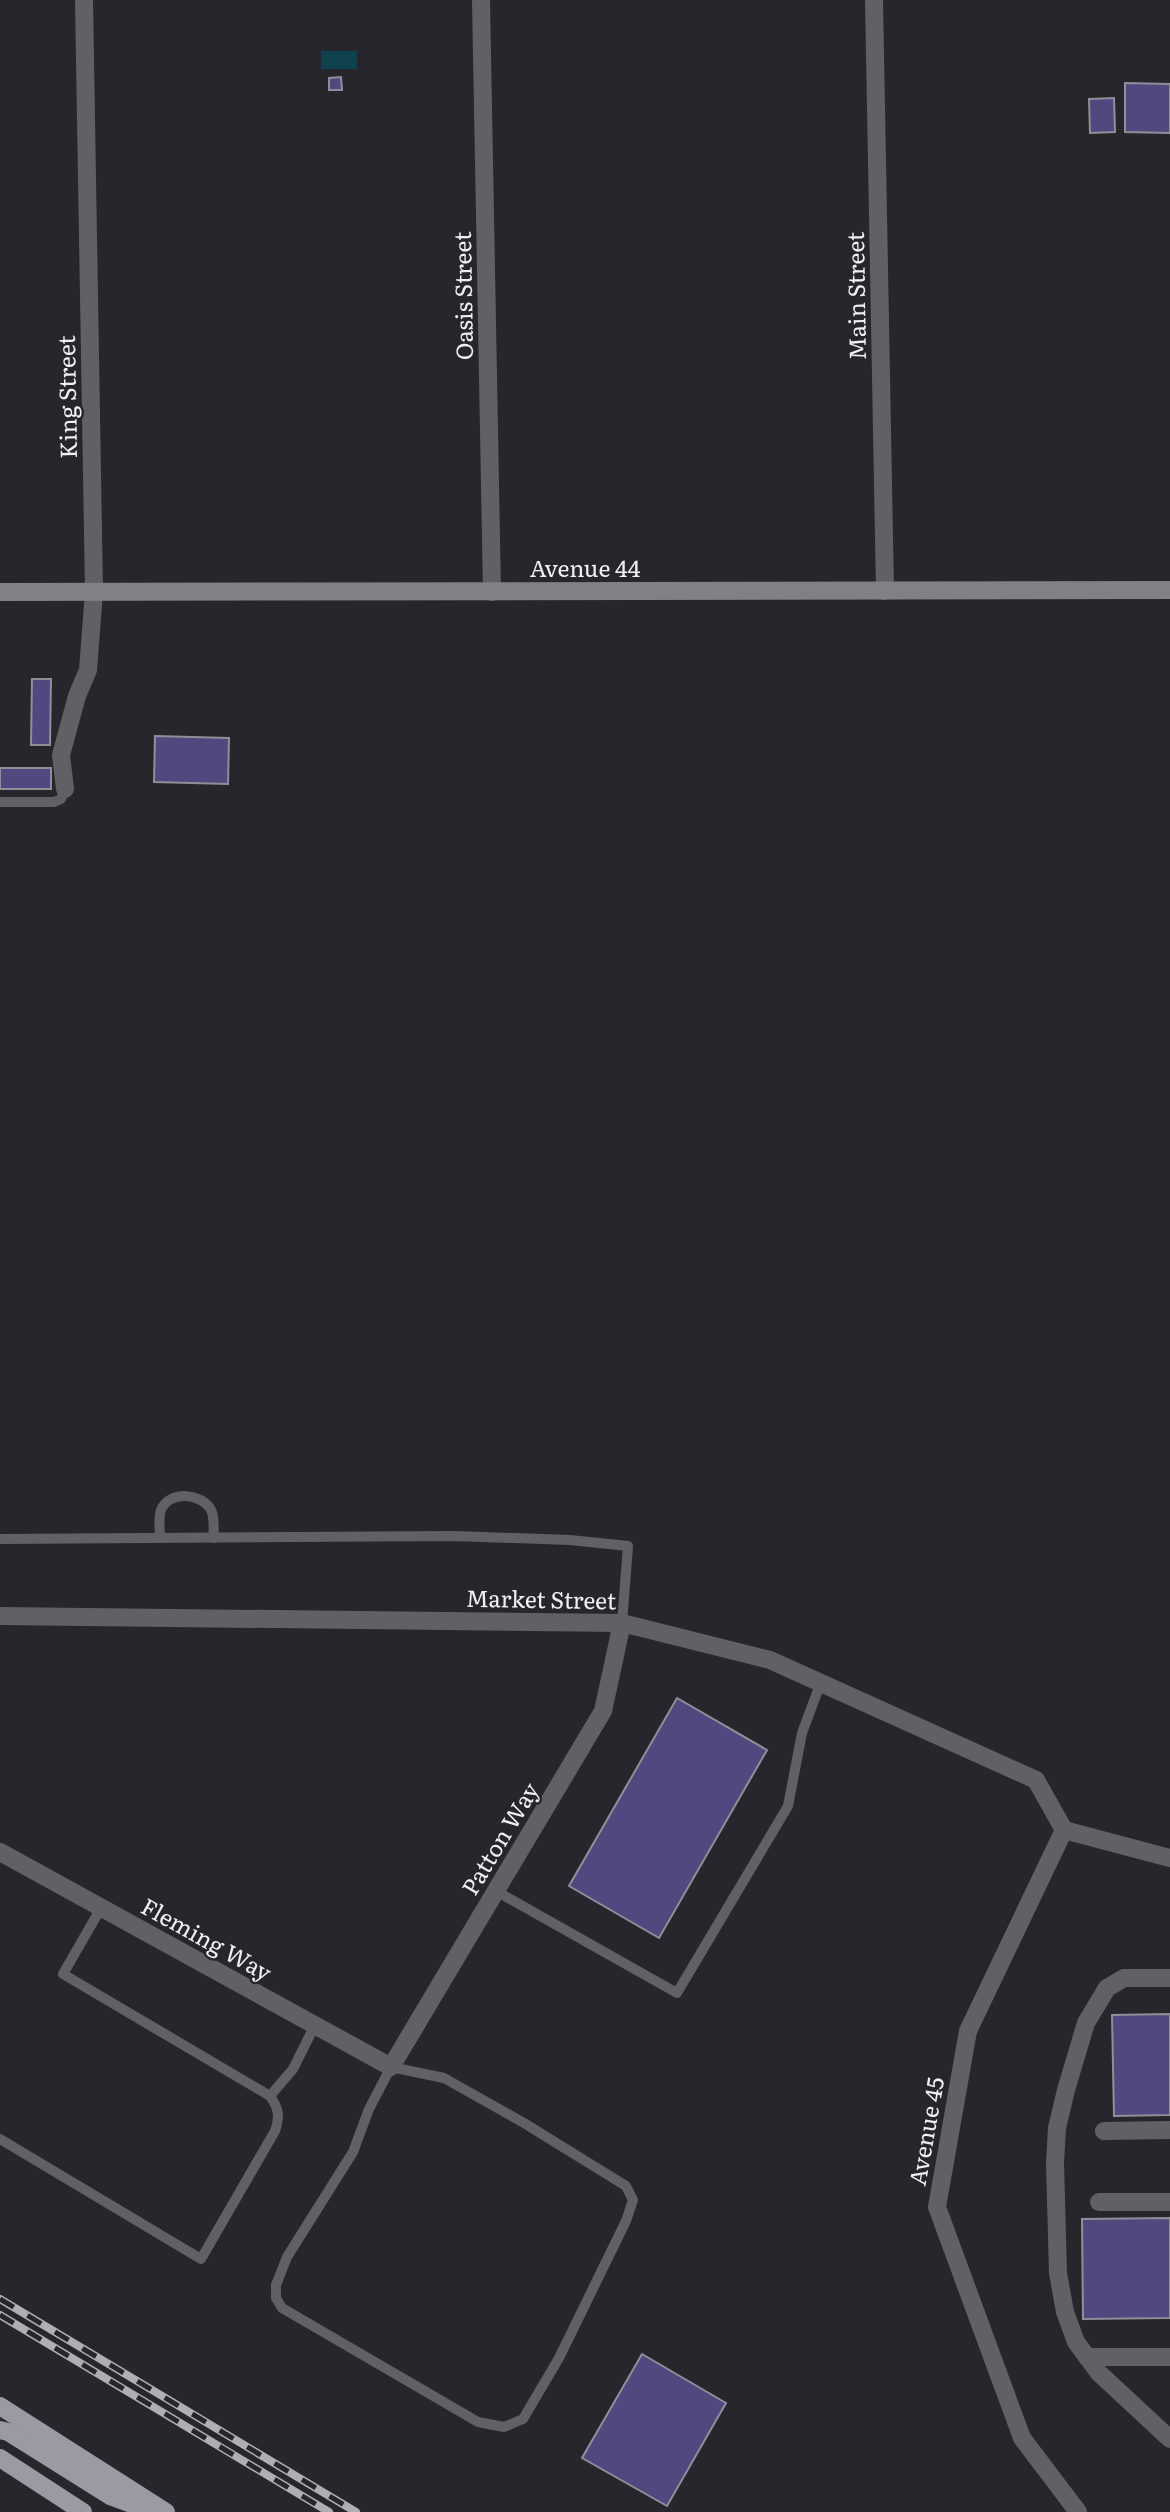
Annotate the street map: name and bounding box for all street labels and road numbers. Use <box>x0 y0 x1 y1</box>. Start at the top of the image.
street label: Oasis Street <box>444 231 480 361</box>
street label: Main Street <box>837 231 873 360</box>
street label: King Street <box>48 334 84 459</box>
street label: Avenue 44 <box>530 550 641 584</box>
street label: Market Street <box>466 1580 617 1616</box>
street label: Patton Way <box>452 1774 546 1901</box>
street label: Fleming Way <box>135 1888 279 1988</box>
street label: Avenue 45 <box>899 2074 951 2188</box>

